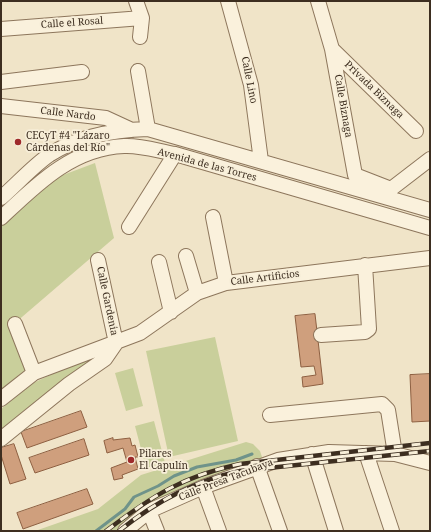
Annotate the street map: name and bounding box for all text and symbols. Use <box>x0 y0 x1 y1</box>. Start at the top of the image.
street label: Calle el Rosal <box>40 15 104 31</box>
street label: Calle Lino <box>239 56 259 104</box>
street label: Privada Biznaga <box>342 59 406 121</box>
street label: Calle Biznaga <box>332 74 354 138</box>
street label: Calle Nardo <box>40 105 96 123</box>
place label: CECyT #4 "Lázaro Cárdenas del Río" <box>26 130 110 154</box>
marker: CECyT #4 "Lázaro Cárdenas del Río" <box>13 137 23 147</box>
street label: Avenida de las Torres <box>156 146 258 184</box>
street label: Calle Gardenia <box>94 265 120 337</box>
street label: Calle Artificios <box>230 268 300 288</box>
place label: Pilares El Capulín <box>139 448 188 472</box>
marker: Pilares El Capulín <box>126 455 136 465</box>
street label: Calle Presa Tacubaya <box>177 456 275 504</box>

